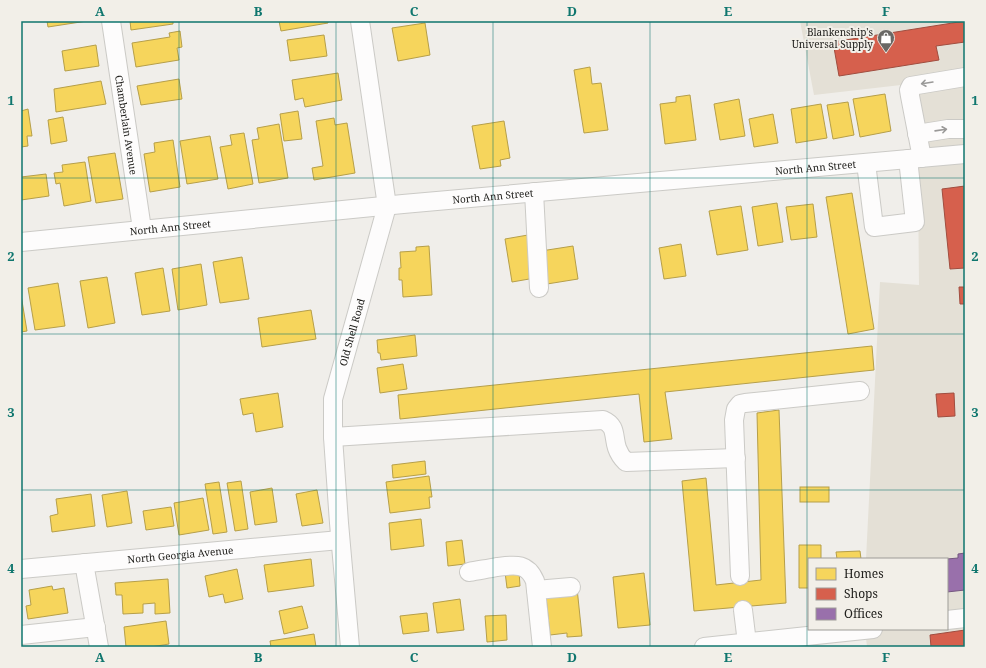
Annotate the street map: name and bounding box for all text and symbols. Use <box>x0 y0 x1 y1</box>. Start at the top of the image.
text: A <box>95 2 105 20</box>
text: B <box>254 2 263 20</box>
text: C <box>410 2 419 20</box>
text: D <box>567 2 577 20</box>
text: E <box>724 2 733 20</box>
text: F <box>882 2 890 20</box>
place label: Blankenship's Universal Supply <box>792 25 873 51</box>
shop icon: Blankenship's Universal Supply <box>876 28 896 53</box>
street label: Chamberlain Avenue <box>112 74 141 176</box>
one-way arrow <box>920 80 933 88</box>
text: 1 <box>7 91 15 109</box>
text: 1 <box>971 91 979 109</box>
one-way arrow <box>934 126 947 134</box>
street label: North Ann Street <box>774 157 857 178</box>
street label: North Ann Street <box>452 185 534 207</box>
street label: North Ann Street <box>129 216 212 238</box>
text: 2 <box>7 247 15 265</box>
text: 2 <box>971 247 979 265</box>
street label: Old Shell Road <box>336 297 368 368</box>
text: 3 <box>7 403 15 421</box>
text: 3 <box>971 403 979 421</box>
street label: North Georgia Avenue <box>127 543 234 566</box>
legend <box>808 558 948 630</box>
text: 4 <box>7 559 15 577</box>
text: 4 <box>971 559 979 577</box>
text: Homes <box>844 565 884 582</box>
text: Shops <box>844 585 878 602</box>
text: Offices <box>844 605 883 622</box>
text: A <box>95 648 105 666</box>
text: B <box>254 648 263 666</box>
text: C <box>410 648 419 666</box>
text: D <box>567 648 577 666</box>
text: E <box>724 648 733 666</box>
text: F <box>882 648 890 666</box>

